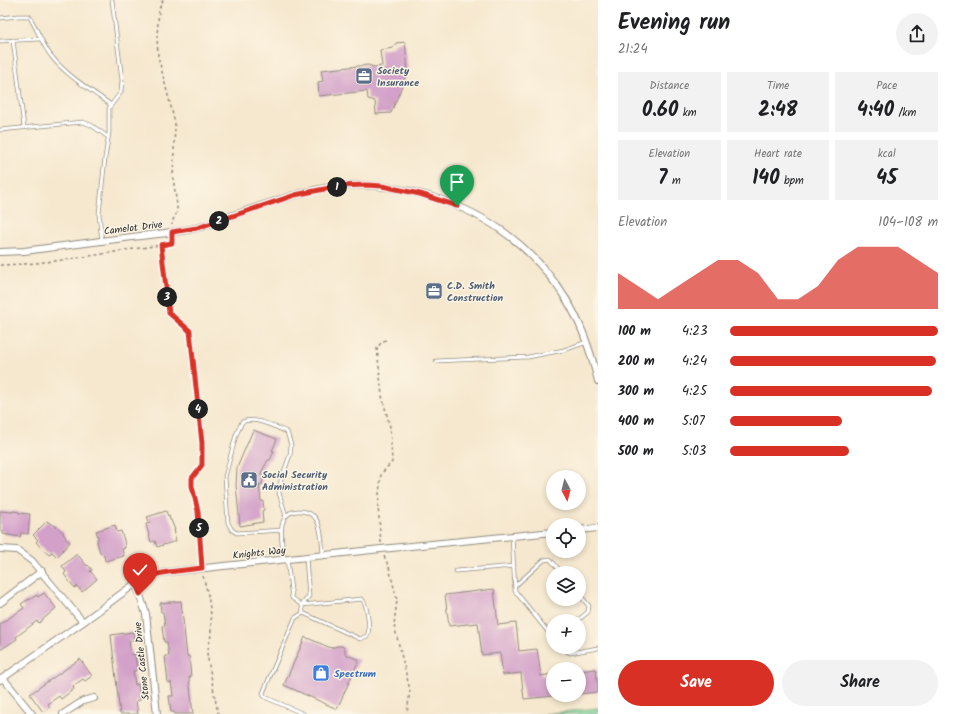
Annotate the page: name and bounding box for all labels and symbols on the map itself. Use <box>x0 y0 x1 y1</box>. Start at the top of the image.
place label: Society Insurance <box>377 63 419 91</box>
office icon: Society Insurance <box>354 66 374 86</box>
pin <box>440 165 474 206</box>
pin: 1 <box>327 177 347 197</box>
pin: 2 <box>209 211 229 231</box>
street label: Camelot Drive <box>103 216 164 240</box>
place label: C.D. Smith Construction <box>447 278 503 306</box>
office icon: C.D. Smith Construction <box>424 281 444 301</box>
pin: 3 <box>157 287 177 307</box>
pin: 4 <box>188 399 208 419</box>
place label: Social Security Administration <box>262 467 328 495</box>
public building icon: Social Security Administration <box>239 470 259 490</box>
north arrow <box>546 470 586 510</box>
pin: 5 <box>189 518 209 538</box>
street label: Knights Way <box>232 542 287 564</box>
pin <box>123 553 157 594</box>
street label: Stone Castle Drive <box>130 621 154 701</box>
shop icon: Spectrum <box>311 663 331 683</box>
place label: Spectrum <box>334 666 376 682</box>

